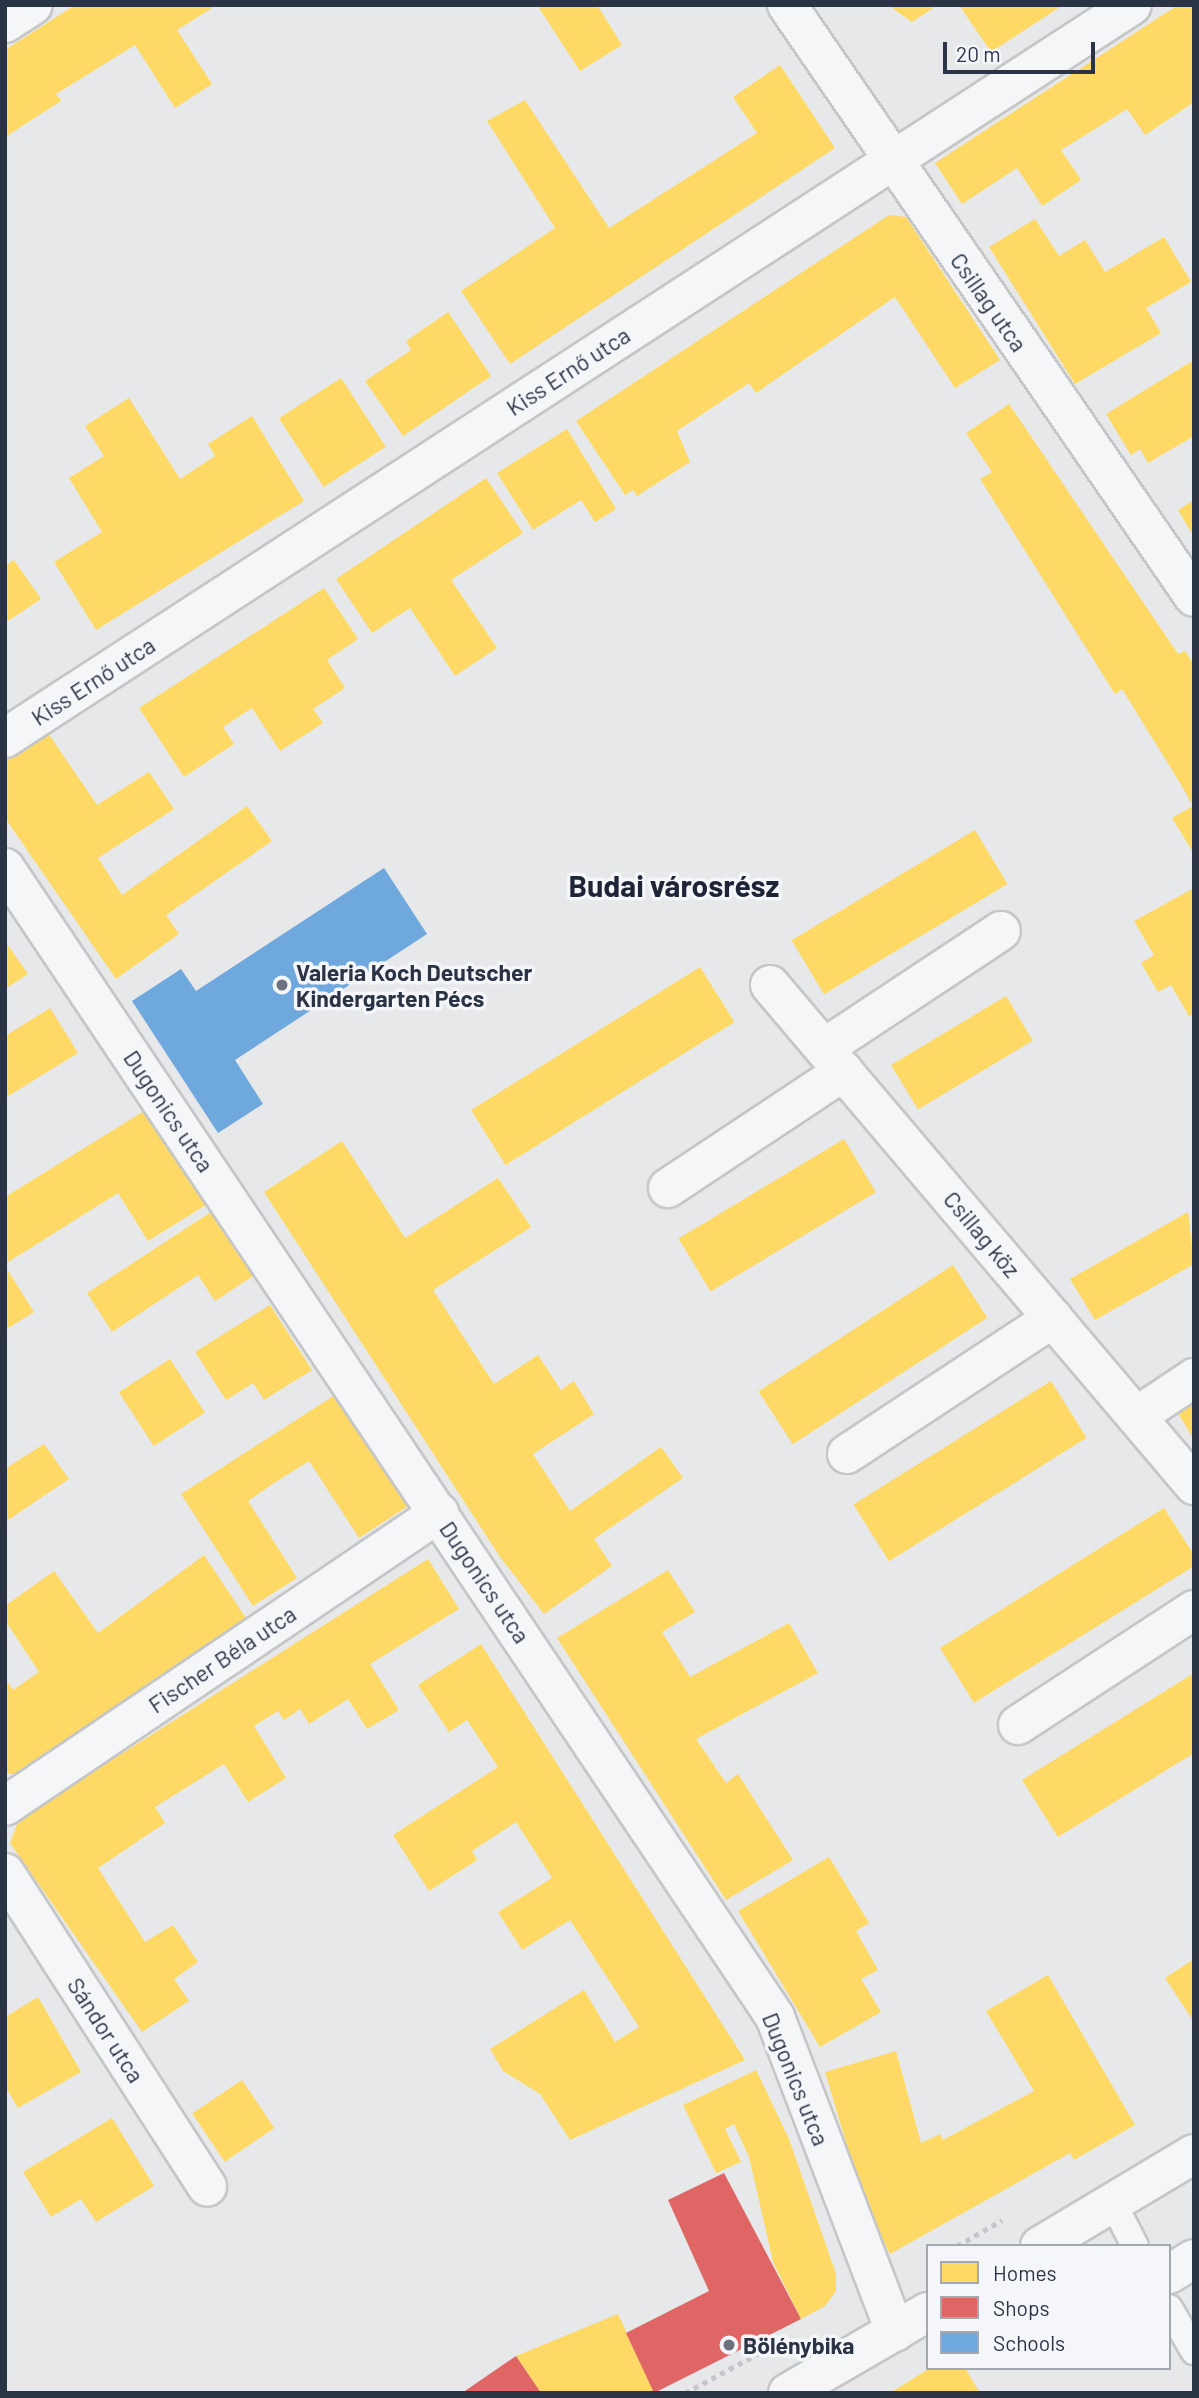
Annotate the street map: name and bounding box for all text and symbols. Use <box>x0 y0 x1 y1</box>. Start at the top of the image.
scale bar <box>947 28 1099 72</box>
text: 20 m <box>956 41 1001 66</box>
street label: Csillag utca <box>945 247 1033 357</box>
street label: Kiss Ernő utca <box>501 321 635 421</box>
street label: Kiss Ernő utca <box>26 631 160 731</box>
district label: Budai városrész <box>569 867 779 903</box>
place label: Valeria Koch Deutscher Kindergarten Pécs <box>296 958 532 1012</box>
marker: Valeria Koch Deutscher Kindergarten Pécs <box>274 977 290 993</box>
street label: Dugonics utca <box>118 1045 220 1177</box>
street label: Csillag köz <box>938 1185 1026 1283</box>
street label: Dugonics utca <box>434 1516 536 1648</box>
street label: Fischer Béla utca <box>143 1600 301 1718</box>
street label: Sándor utca <box>62 1972 150 2088</box>
street label: Dugonics utca <box>757 2008 835 2150</box>
legend <box>926 2244 1171 2370</box>
text: Homes <box>993 2260 1057 2285</box>
text: Shops <box>993 2295 1050 2320</box>
text: Schools <box>993 2330 1065 2355</box>
place label: Bölénybika <box>743 2331 854 2359</box>
marker: Bölénybika <box>721 2337 737 2353</box>

